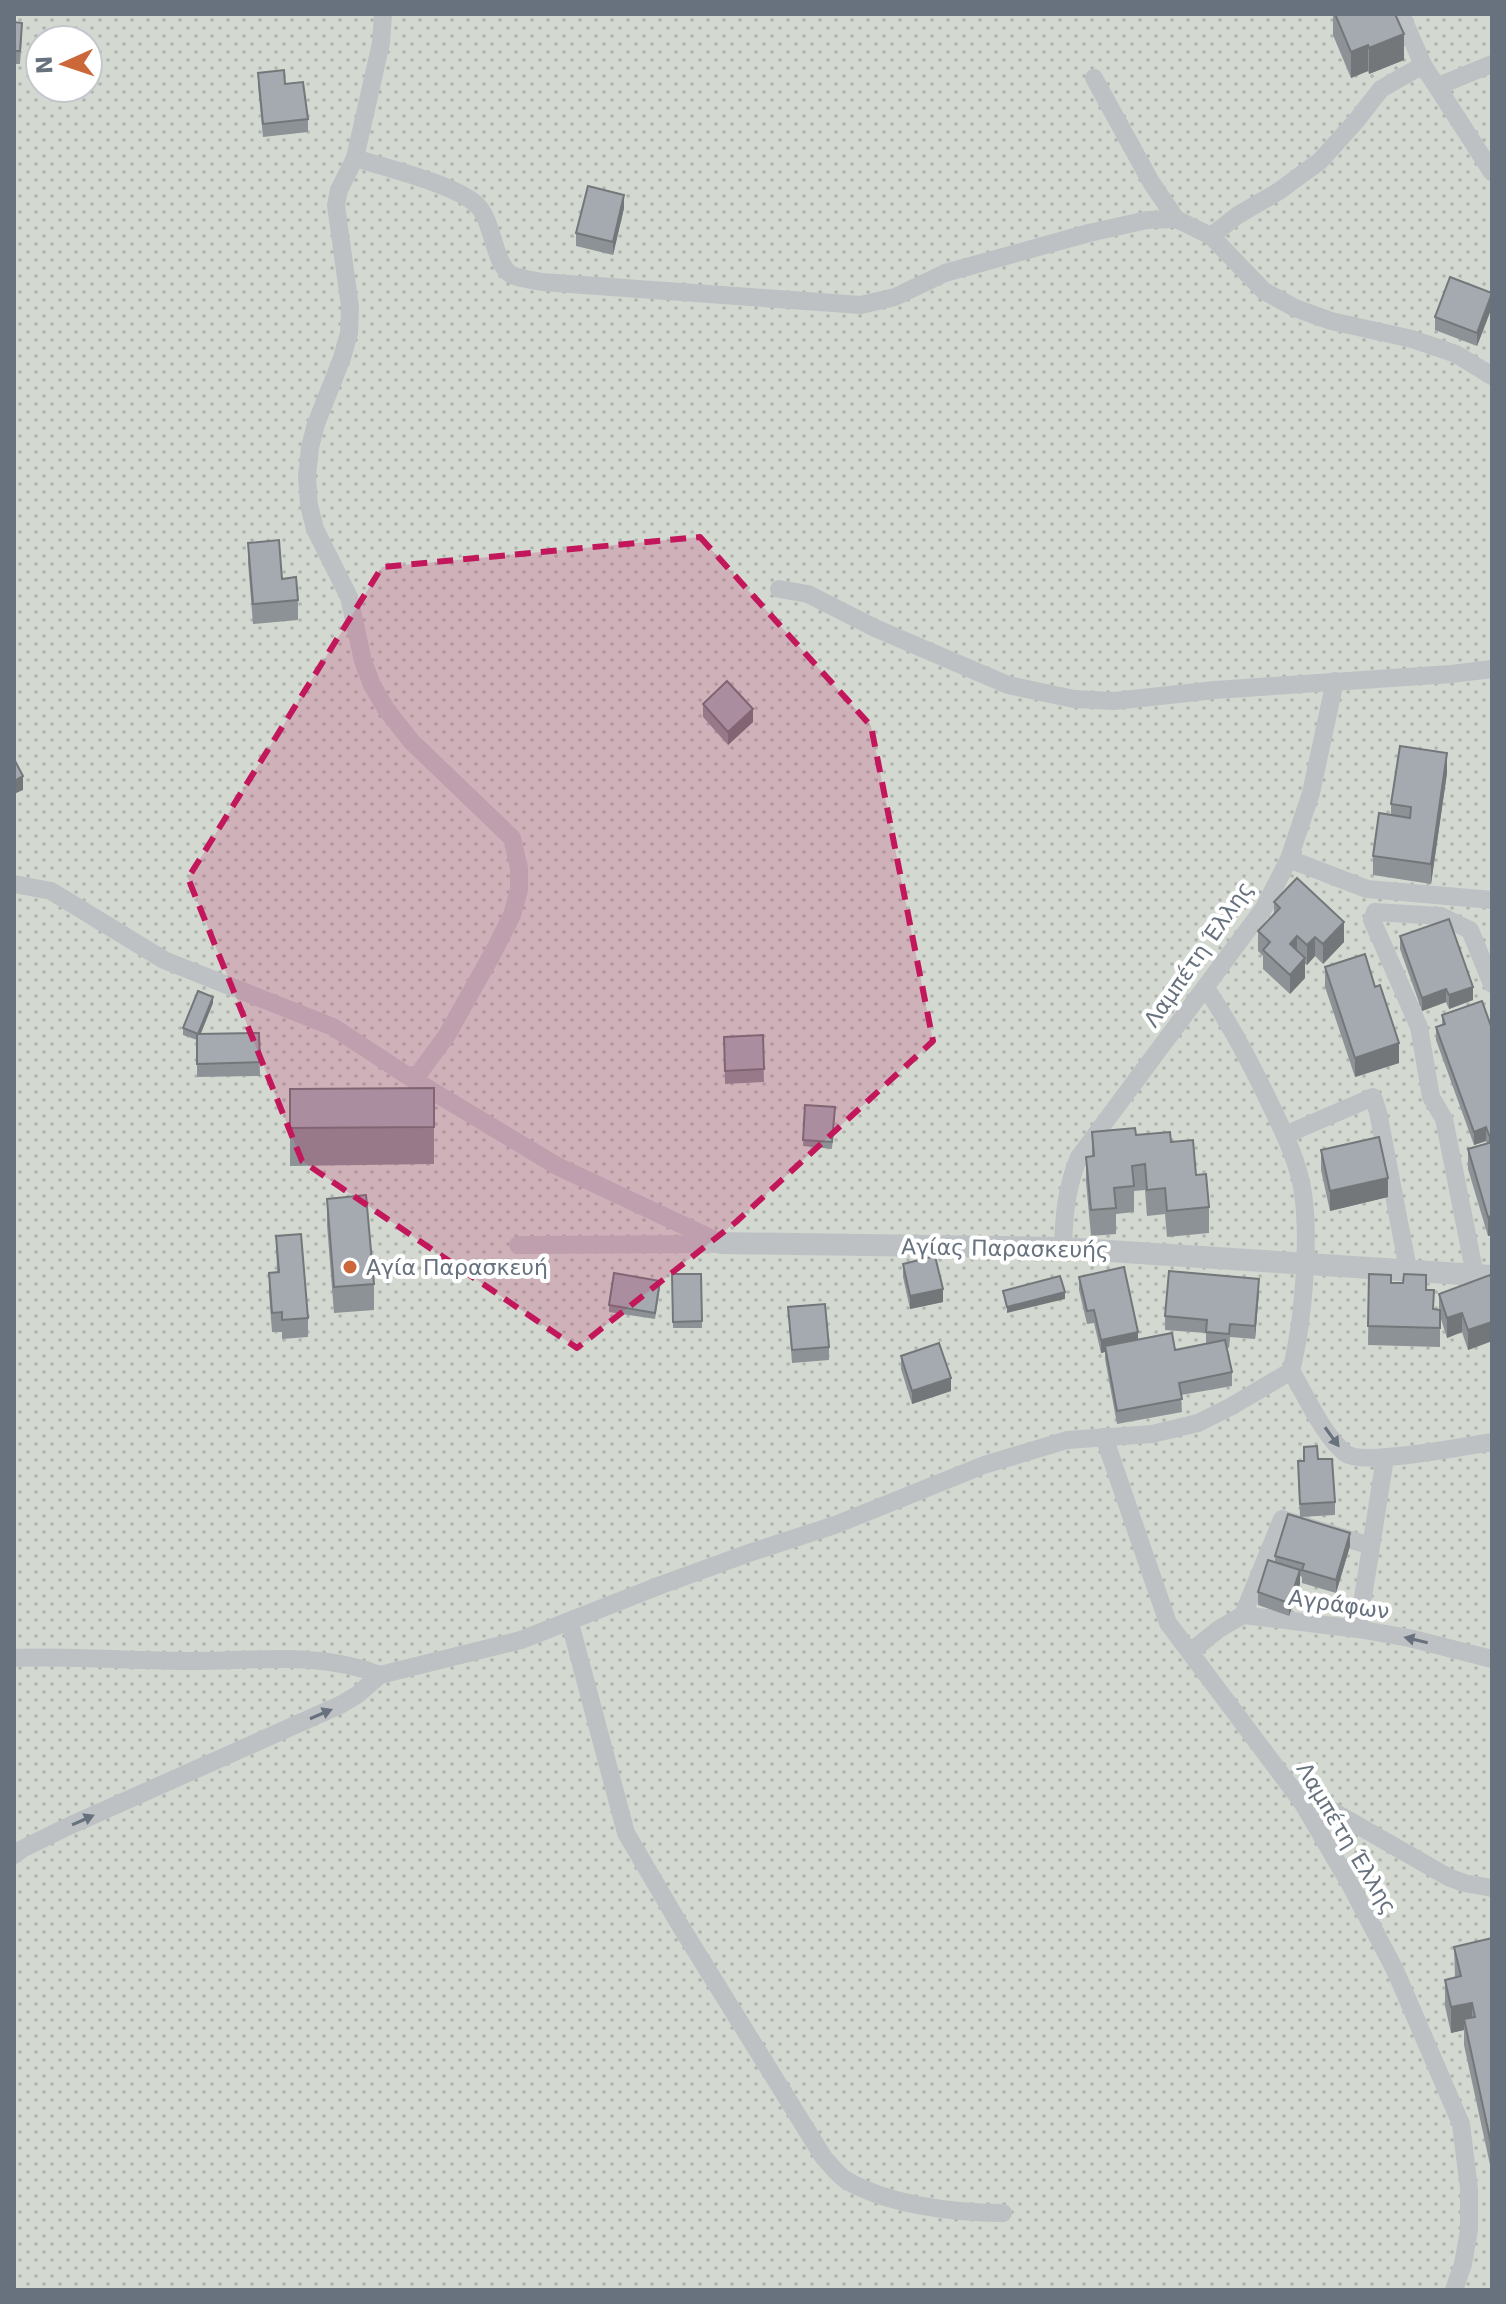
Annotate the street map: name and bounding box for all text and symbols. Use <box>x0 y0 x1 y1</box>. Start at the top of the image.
north arrow <box>24 24 104 104</box>
text: N <box>32 55 57 75</box>
street label: Λαμπέτη Έλλης <box>1139 877 1258 1032</box>
street label: Αγίας Παρασκευής <box>901 1234 1109 1263</box>
place label: Αγία Παρασκευή <box>366 1255 548 1280</box>
marker: Αγία Παρασκευή <box>341 1258 359 1276</box>
one-way arrow <box>1324 1426 1339 1447</box>
street label: Αγράφων <box>1287 1585 1391 1624</box>
one-way arrow <box>1404 1633 1429 1646</box>
one-way arrow <box>309 1707 333 1720</box>
street label: Λαμπέτη Έλλης <box>1292 1758 1402 1918</box>
one-way arrow <box>72 1813 95 1826</box>

